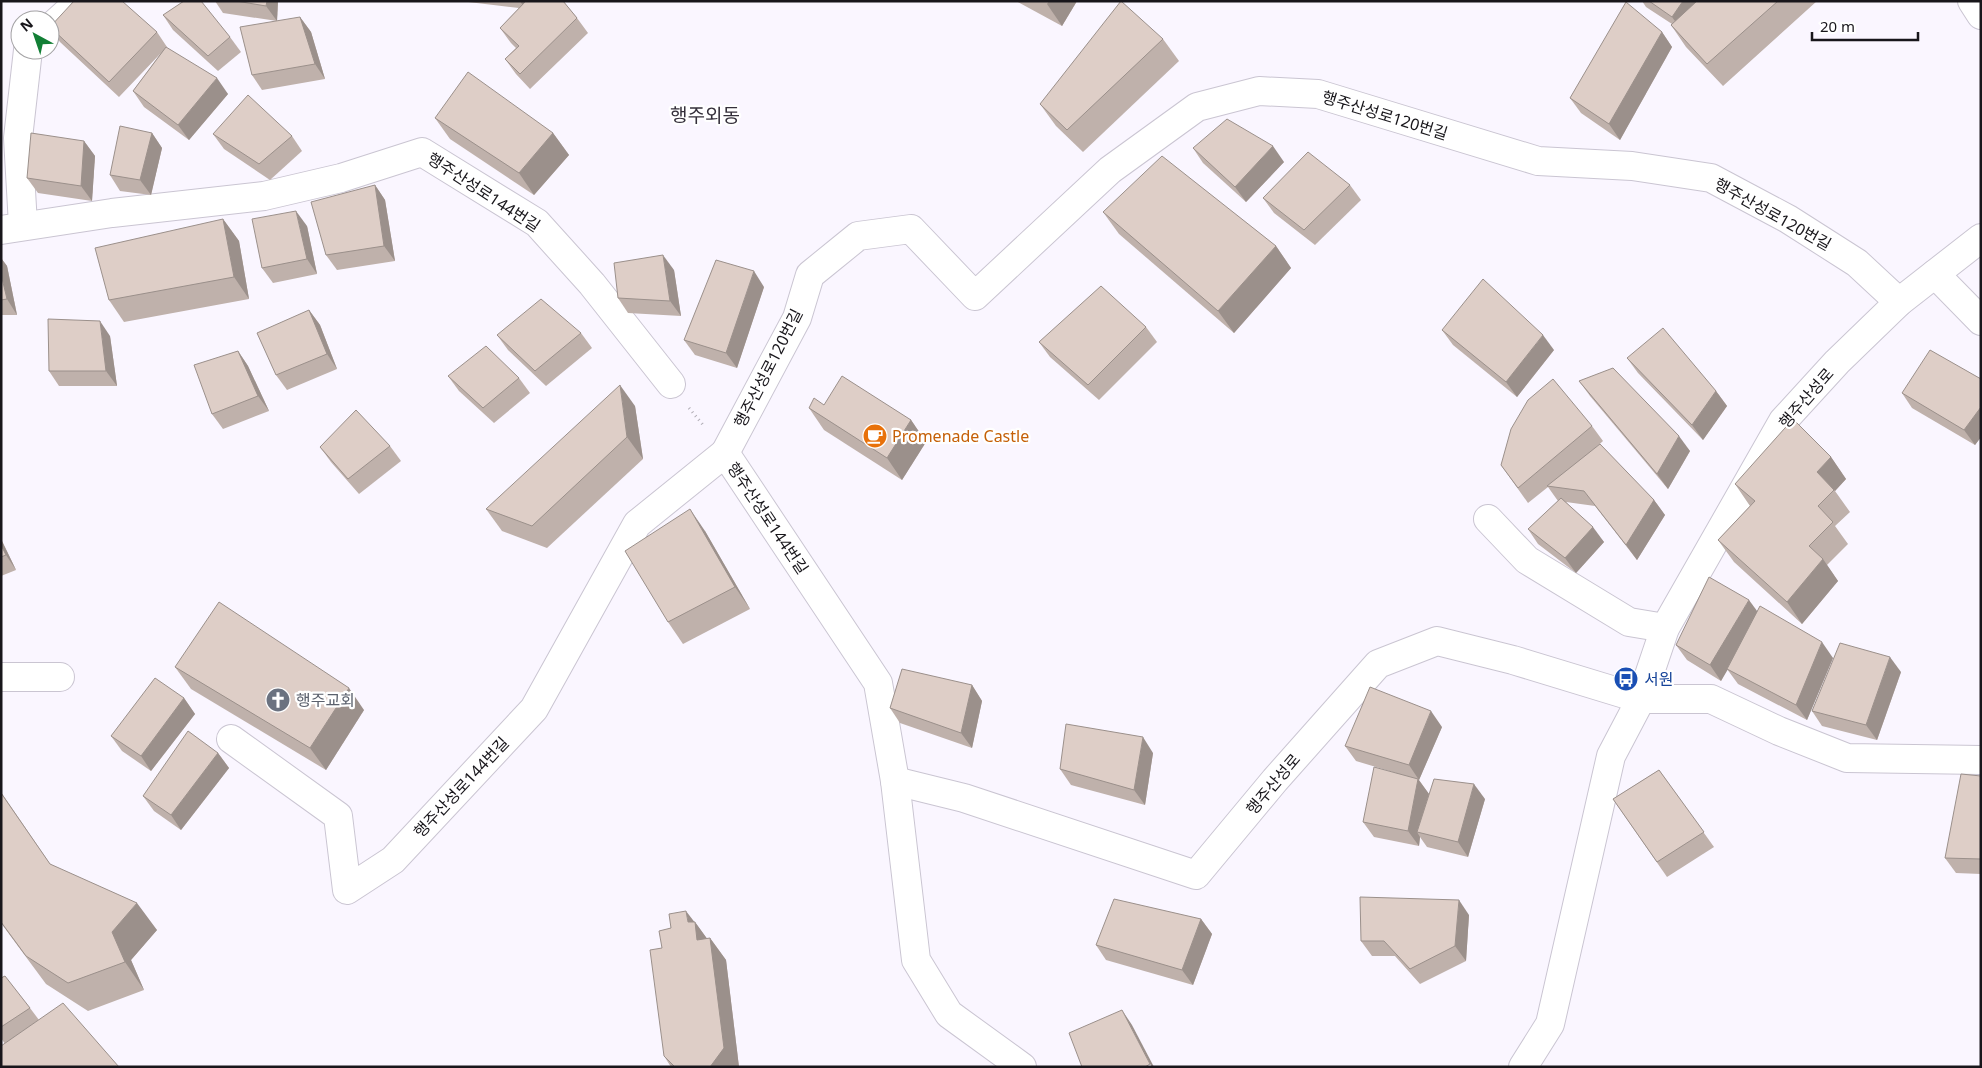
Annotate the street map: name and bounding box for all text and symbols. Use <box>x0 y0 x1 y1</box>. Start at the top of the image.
north arrow <box>10 10 60 60</box>
scale bar <box>1812 10 1918 42</box>
text: N <box>16 14 37 36</box>
text: 20 m <box>1820 16 1855 36</box>
street label: 행주산성로120번길 <box>1319 85 1451 145</box>
district label: 행주외동 <box>670 102 740 128</box>
street label: 행주산성로144번길 <box>423 147 545 237</box>
street label: 행주산성로120번길 <box>1711 173 1835 255</box>
street label: 행주산성로120번길 <box>729 305 807 431</box>
street label: 행주산성로 <box>1774 363 1839 433</box>
cafe icon: Promenade Castle <box>862 423 888 449</box>
place label: Promenade Castle <box>892 425 1029 447</box>
street label: 행주산성로144번길 <box>722 458 814 578</box>
bus stop icon: 서원 <box>1613 666 1639 692</box>
place label: 서원 <box>1644 668 1673 690</box>
church icon: 행주교회 <box>265 687 291 713</box>
place label: 행주교회 <box>296 689 355 711</box>
street label: 행주산성로144번길 <box>408 732 514 842</box>
street label: 행주산성로 <box>1241 749 1305 819</box>

